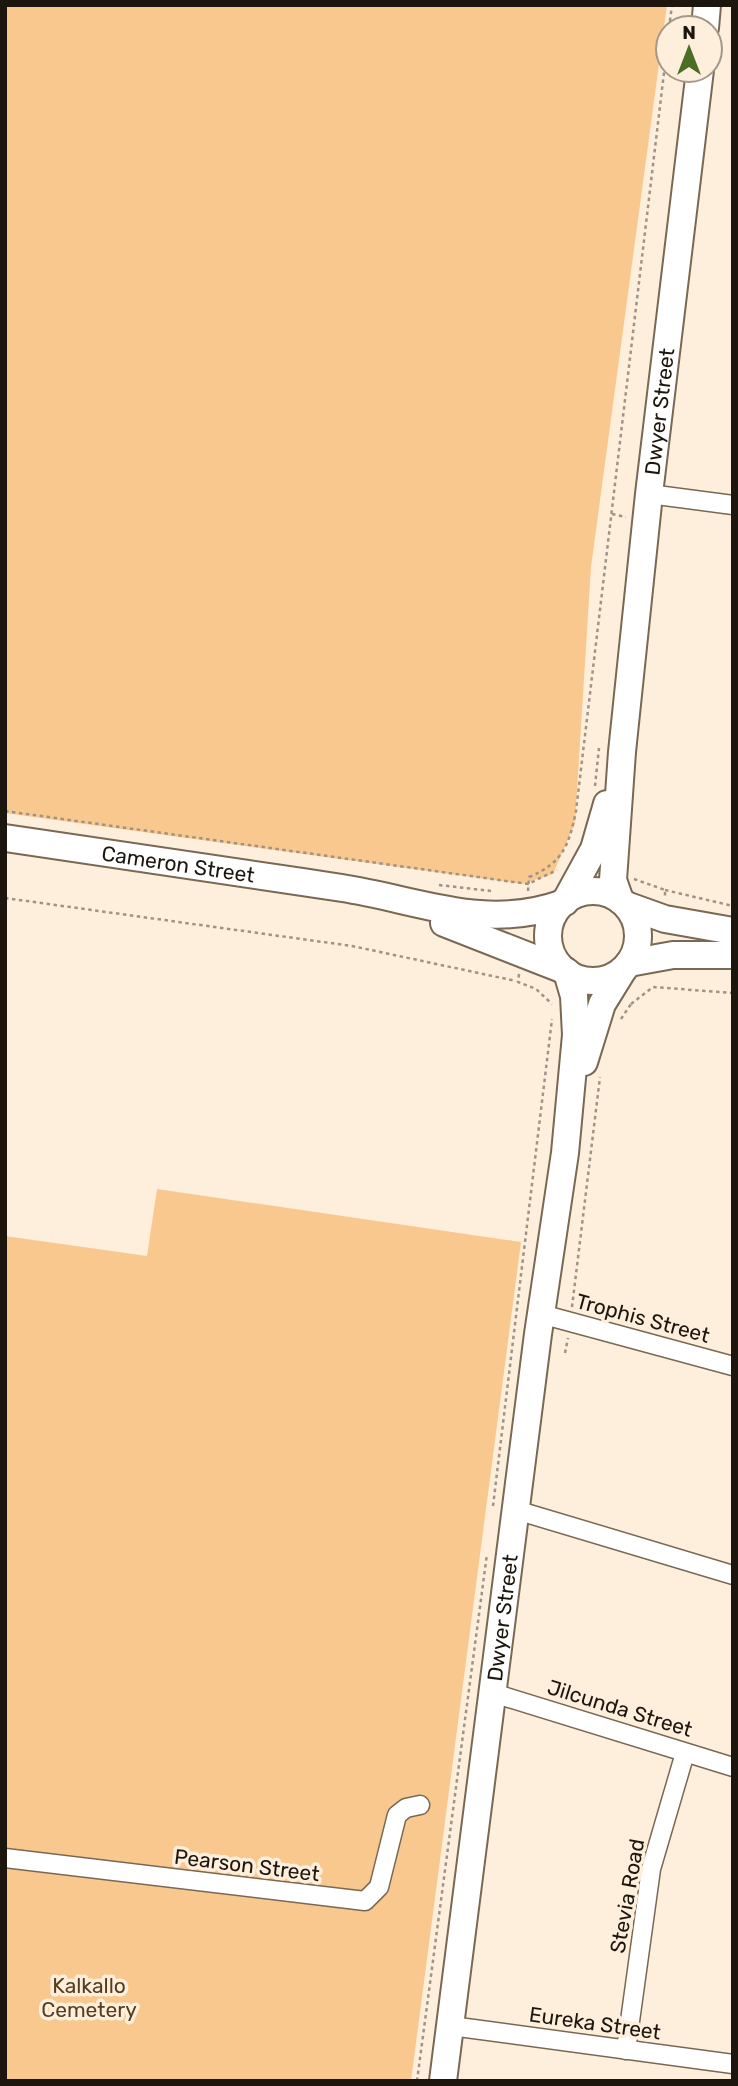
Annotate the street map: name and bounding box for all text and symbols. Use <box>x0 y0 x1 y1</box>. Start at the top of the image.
north arrow <box>654 14 724 84</box>
text: N <box>682 21 696 44</box>
street label: Dwyer Street <box>639 347 679 476</box>
street label: Cameron Street <box>100 840 256 887</box>
street label: Trophis Street <box>573 1288 713 1348</box>
street label: Dwyer Street <box>481 1553 522 1683</box>
street label: Jilcunda Street <box>544 1674 696 1742</box>
street label: Stevia Road <box>605 1837 649 1955</box>
street label: Pearson Street <box>173 1844 321 1886</box>
park label: Kalkallo Cemetery <box>41 1973 137 2022</box>
street label: Eureka Street <box>527 2001 663 2045</box>

